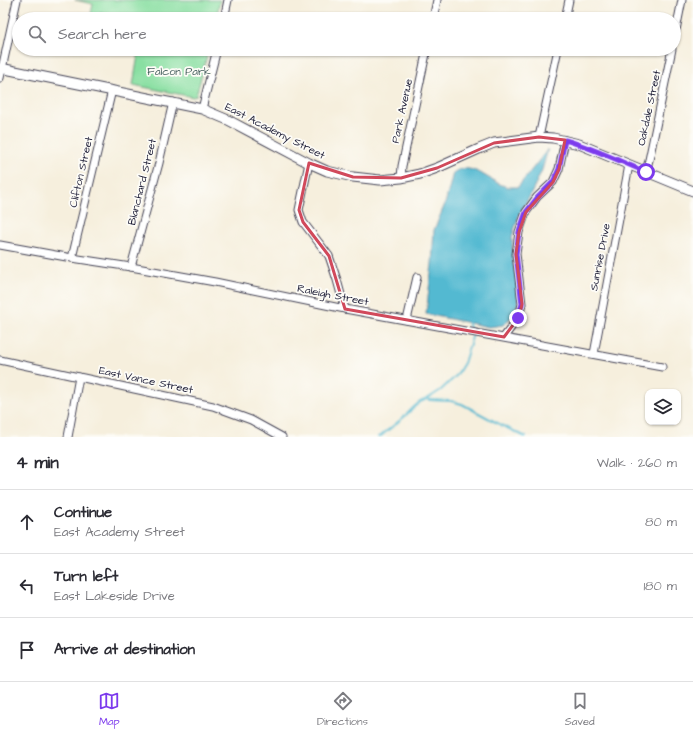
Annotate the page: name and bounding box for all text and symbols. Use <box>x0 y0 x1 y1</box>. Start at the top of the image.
search box <box>12 12 681 56</box>
icon: search <box>26 23 48 45</box>
text: Search here <box>58 24 147 45</box>
park label: Falcon Park <box>147 64 211 79</box>
street label: Oakdale Street <box>634 68 664 147</box>
street label: Park Avenue <box>388 77 416 145</box>
street label: East Academy Street <box>222 99 328 164</box>
street label: Clifton Street <box>66 135 97 209</box>
street label: Blanchard Street <box>124 137 160 227</box>
route start <box>637 163 655 181</box>
street label: Sunrise Drive <box>586 222 614 292</box>
street label: Raleigh Street <box>296 281 370 310</box>
route end <box>509 309 527 327</box>
street label: East Vance Street <box>98 363 195 397</box>
map controls <box>645 389 681 425</box>
button: layers <box>645 389 681 425</box>
text: 4 min <box>16 451 59 475</box>
text: Walk · 260 m <box>597 454 677 472</box>
text: Continue <box>54 502 112 523</box>
icon: ahead <box>16 511 38 533</box>
text: 80 m <box>645 513 677 531</box>
text: East Academy Street <box>54 523 185 541</box>
text: Turn left <box>54 566 118 587</box>
icon: left <box>16 575 38 597</box>
text: 180 m <box>643 577 677 595</box>
text: East Lakeside Drive <box>54 587 175 605</box>
icon: arrive <box>16 639 38 661</box>
text: Arrive at destination <box>54 639 195 660</box>
tab: Map <box>98 690 120 729</box>
tab: Directions <box>317 690 368 729</box>
tab: Saved <box>565 690 595 729</box>

